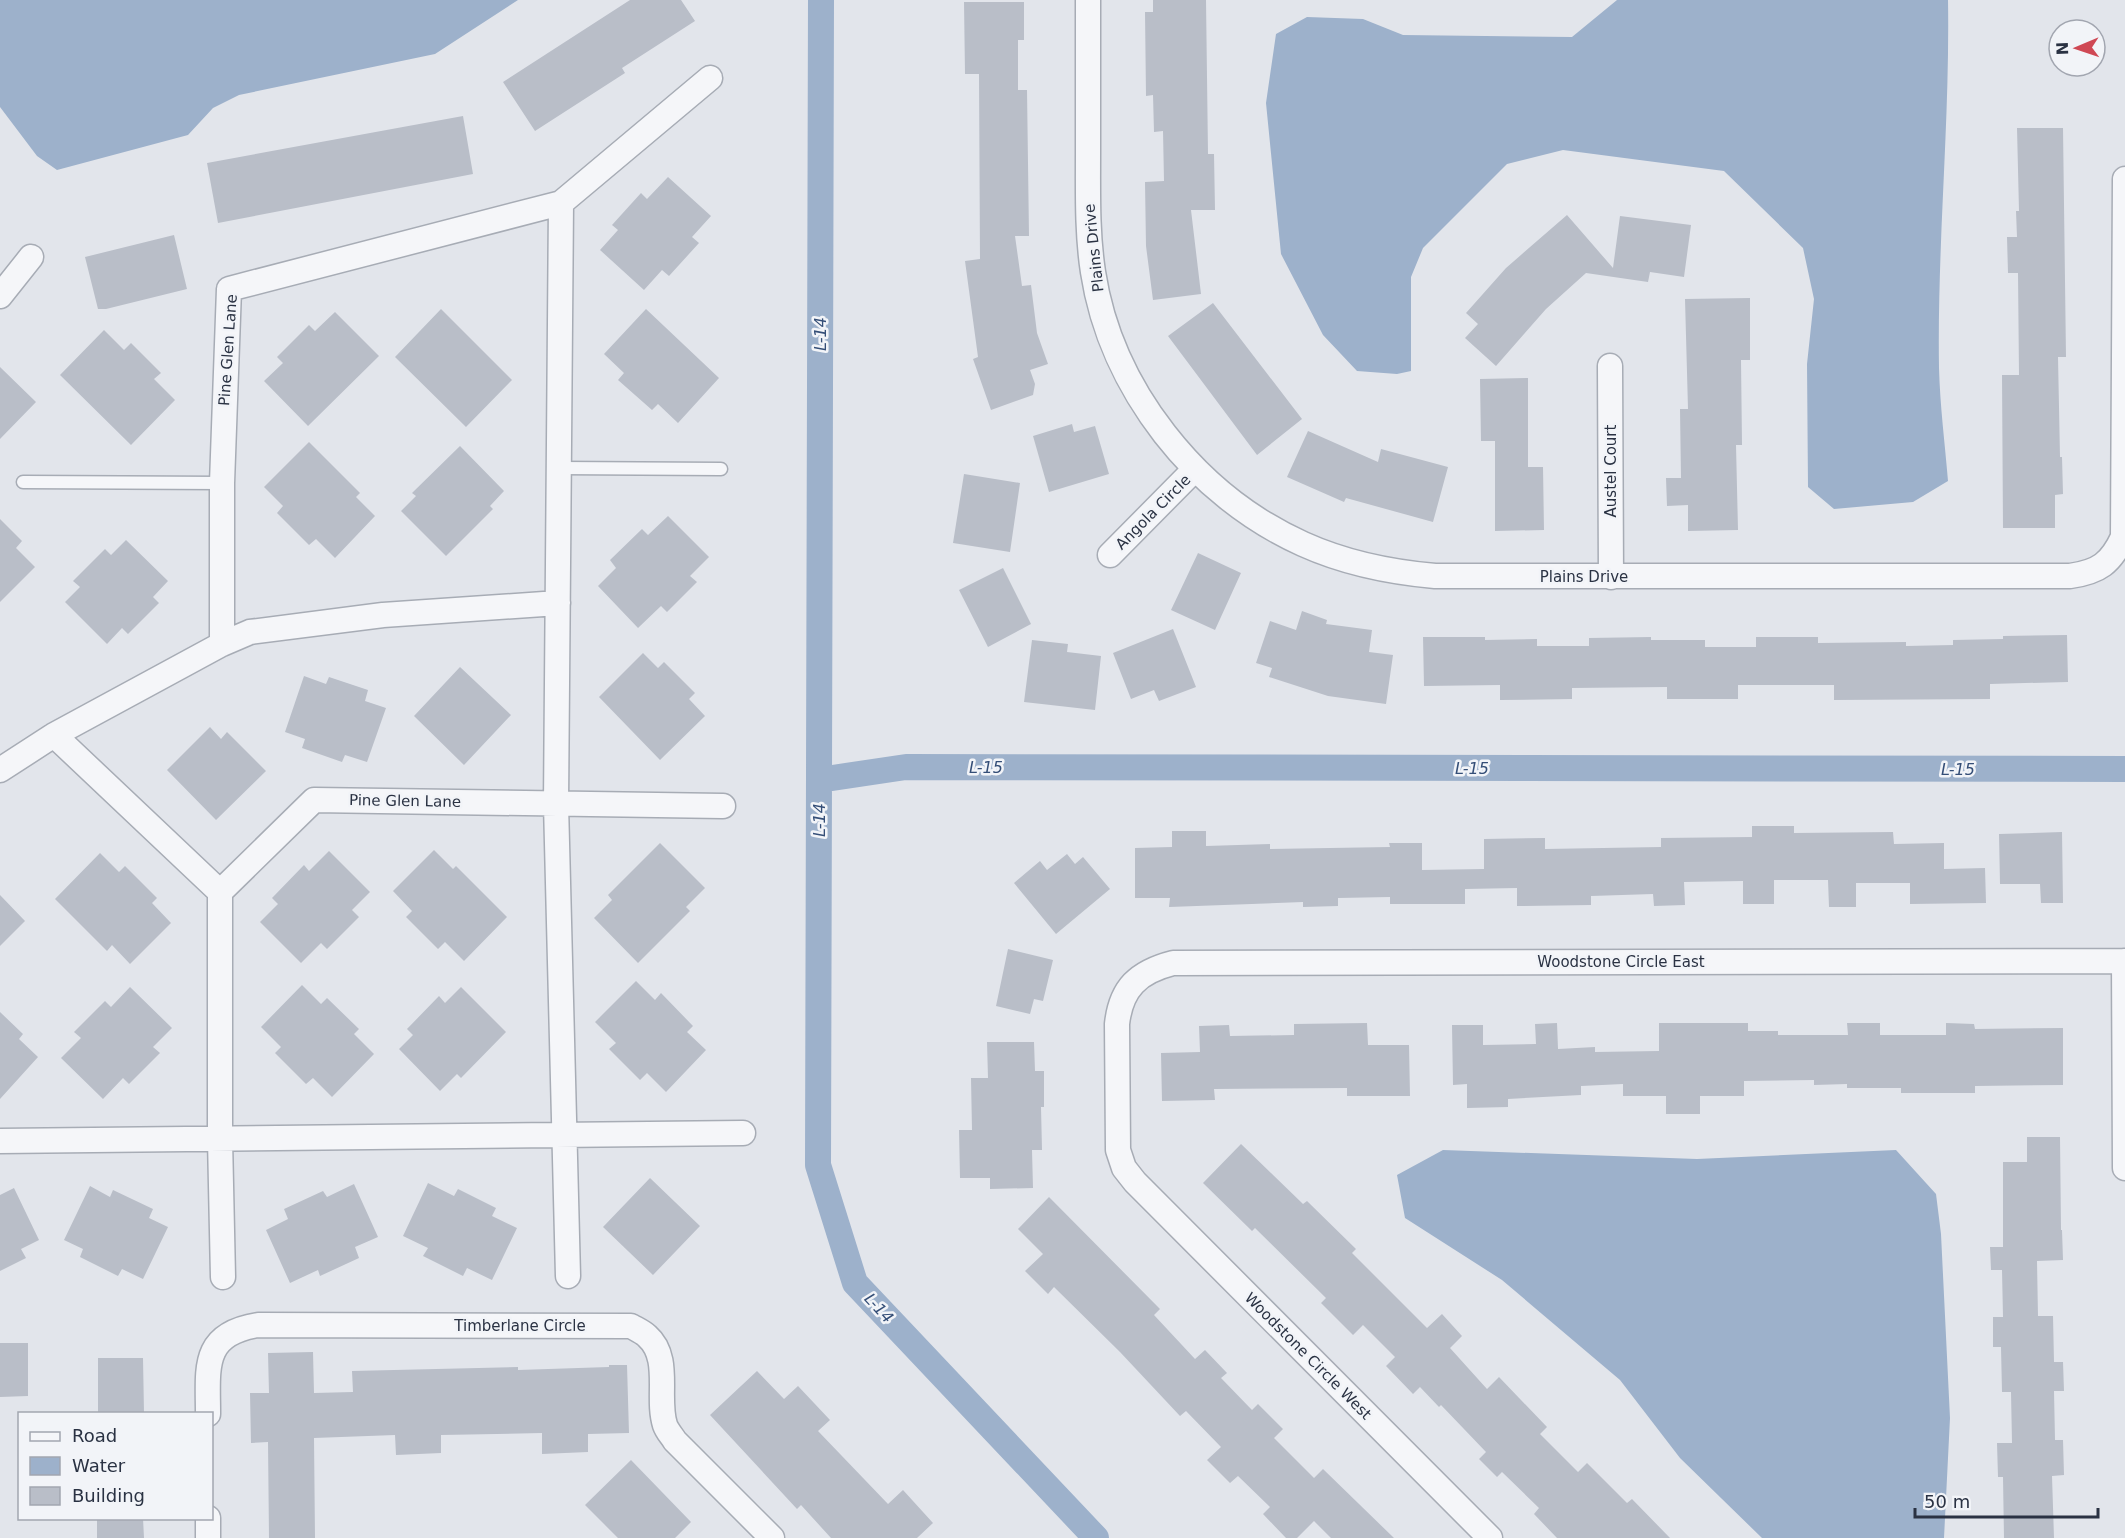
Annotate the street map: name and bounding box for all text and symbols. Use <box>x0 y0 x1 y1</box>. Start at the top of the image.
north arrow <box>2047 18 2107 78</box>
text: N <box>2053 41 2072 56</box>
street label: Plains Drive <box>1080 203 1108 293</box>
street label: Pine Glen Lane <box>215 294 241 406</box>
water label: L-14 <box>811 317 830 351</box>
street label: Austel Court <box>1602 424 1620 517</box>
street label: Angola Circle <box>1112 471 1194 553</box>
street label: Plains Drive <box>1540 568 1628 586</box>
water label: L-15 <box>969 758 1003 777</box>
water label: L-15 <box>1455 759 1489 778</box>
water label: L-15 <box>1941 760 1975 779</box>
street label: Pine Glen Lane <box>349 791 461 811</box>
water label: L-14 <box>810 803 829 837</box>
street label: Woodstone Circle East <box>1537 953 1705 971</box>
water label: L-14 <box>861 1289 897 1327</box>
street label: Woodstone Circle West <box>1241 1289 1375 1423</box>
street label: Timberlane Circle <box>453 1317 586 1335</box>
legend <box>18 1412 213 1520</box>
text: Road <box>72 1425 117 1446</box>
text: Water <box>72 1455 126 1476</box>
scale bar <box>1915 1481 2098 1519</box>
text: Building <box>72 1485 145 1506</box>
text: 50 m <box>1924 1491 1970 1512</box>

